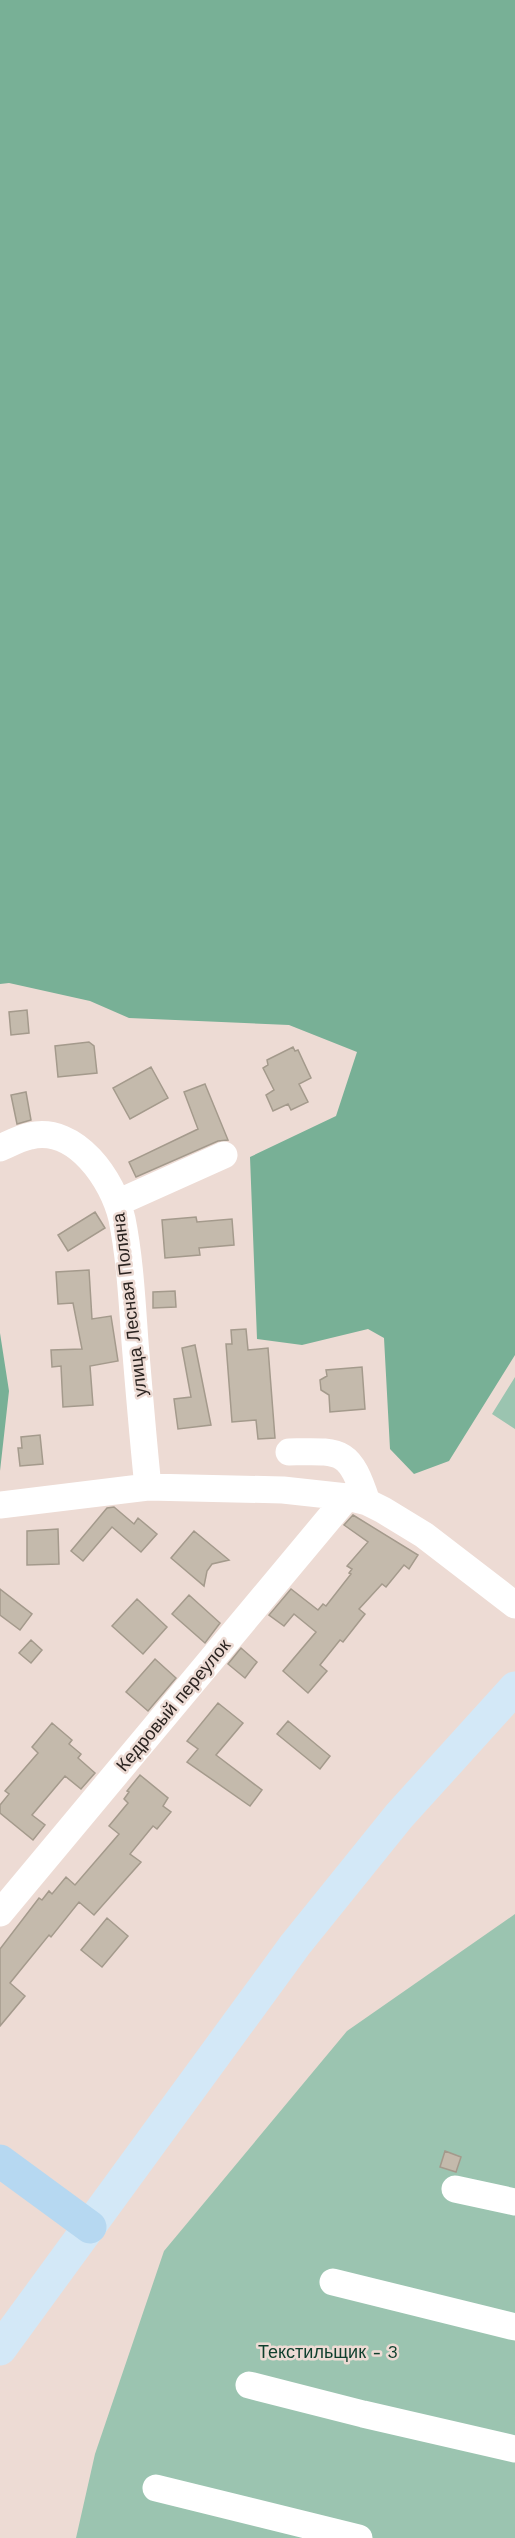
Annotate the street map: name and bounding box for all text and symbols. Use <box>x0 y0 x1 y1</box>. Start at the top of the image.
street label: улица Лесная Поляна <box>107 1211 151 1398</box>
street label: Кедровый переулок <box>112 1635 235 1775</box>
park label: Текстильщик - 3 <box>258 2341 398 2362</box>

